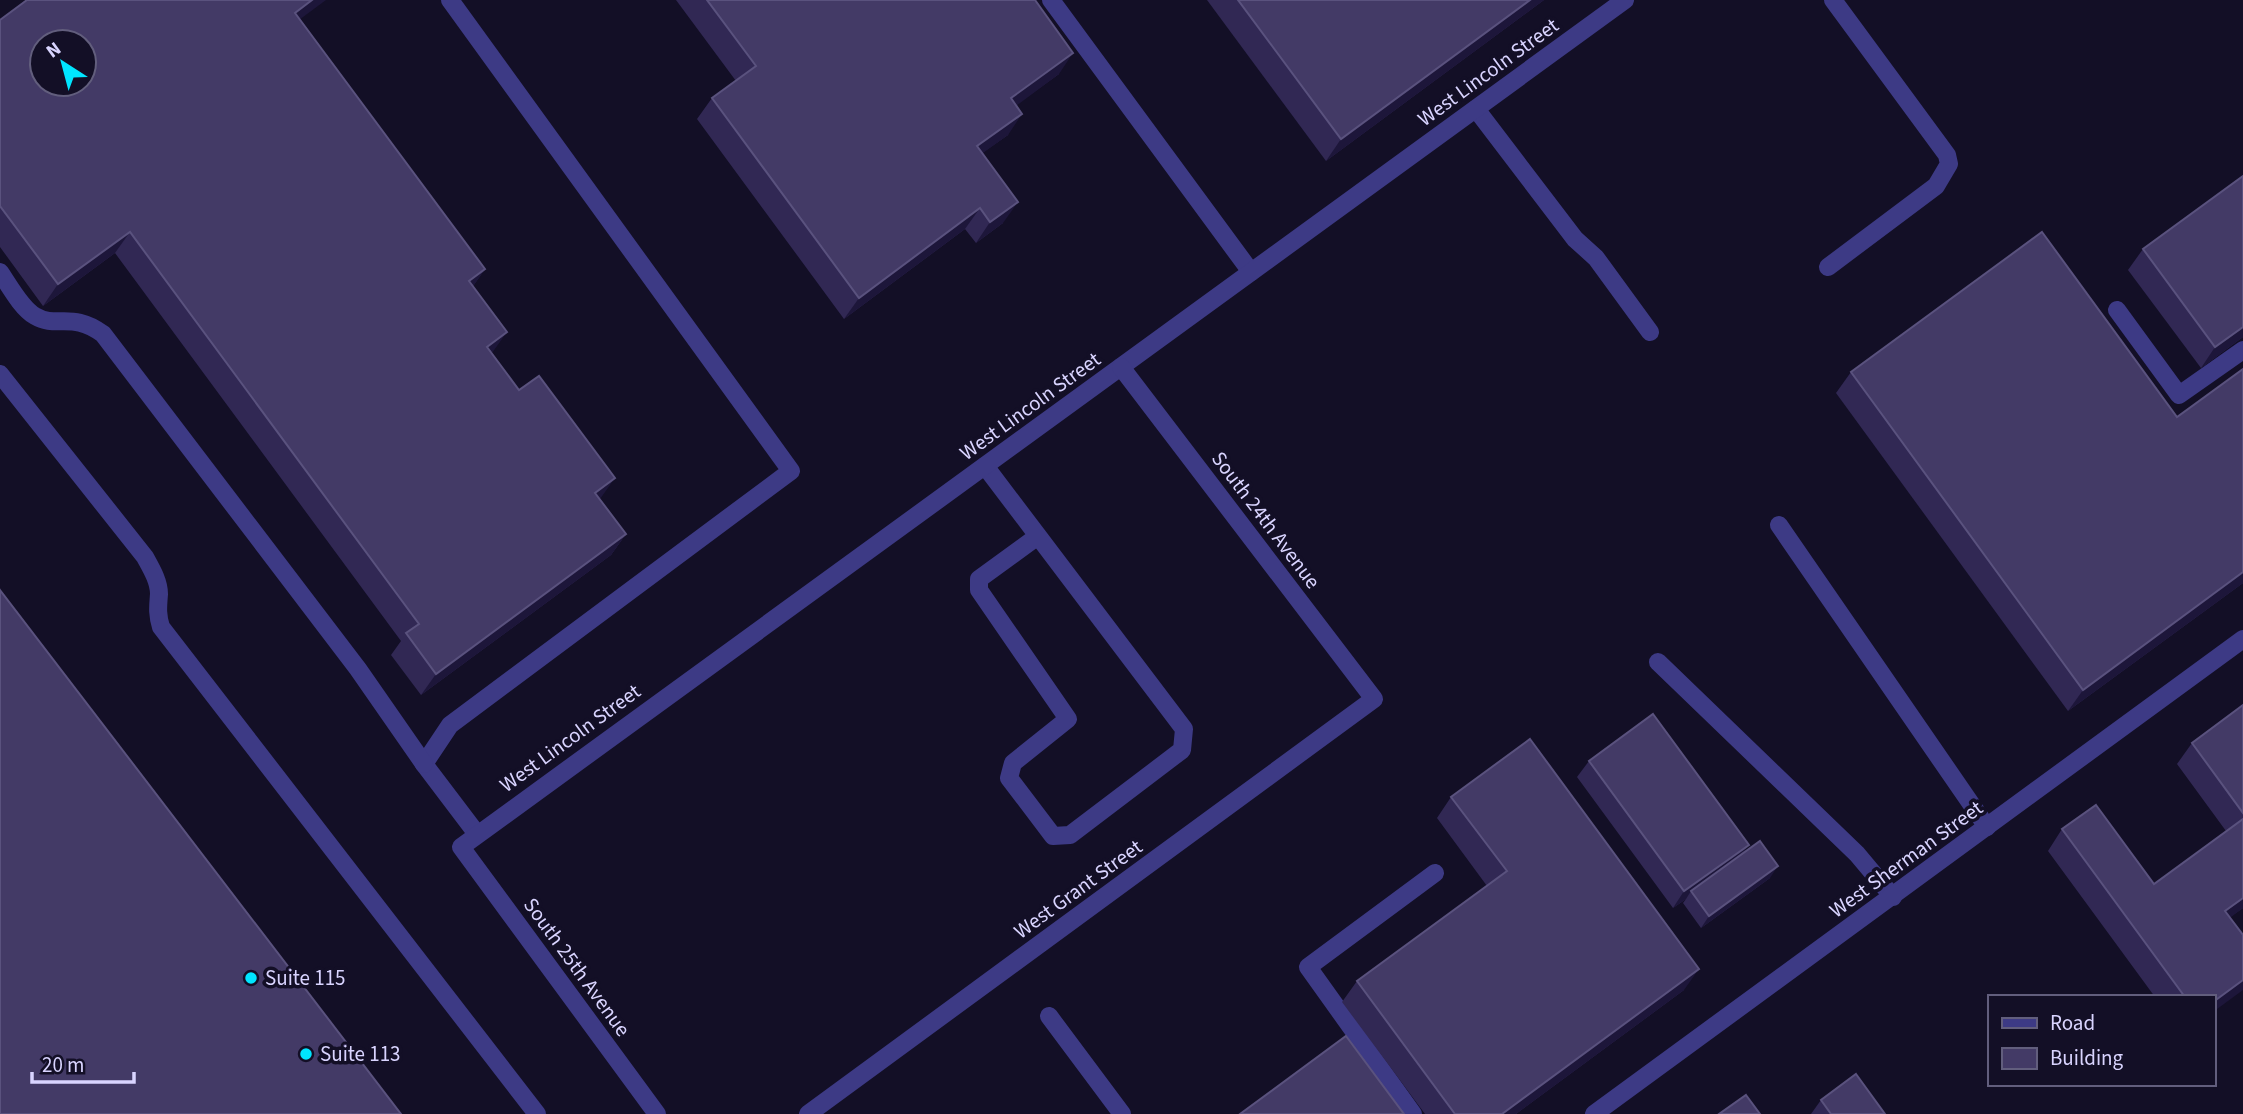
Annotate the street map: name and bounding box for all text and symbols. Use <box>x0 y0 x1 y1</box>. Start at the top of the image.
street label: West Lincoln Street <box>1411 11 1565 133</box>
north arrow <box>28 28 98 98</box>
text: N <box>41 36 67 65</box>
street label: West Lincoln Street <box>953 345 1107 467</box>
street label: South 24th Avenue <box>1204 445 1328 595</box>
street label: West Lincoln Street <box>493 677 647 799</box>
street label: West Sherman Street <box>1823 793 1989 925</box>
street label: West Grant Street <box>1008 832 1148 946</box>
street label: South 25th Avenue <box>516 891 638 1043</box>
place label: Suite 115 <box>265 963 346 993</box>
marker: Suite 115 <box>243 970 259 986</box>
legend <box>1988 995 2215 1086</box>
text: Road <box>2050 1008 2095 1038</box>
place label: Suite 113 <box>320 1039 401 1069</box>
scale bar <box>32 1040 133 1084</box>
text: Building <box>2050 1043 2124 1073</box>
marker: Suite 113 <box>298 1046 314 1062</box>
text: 20 m <box>42 1050 84 1080</box>

